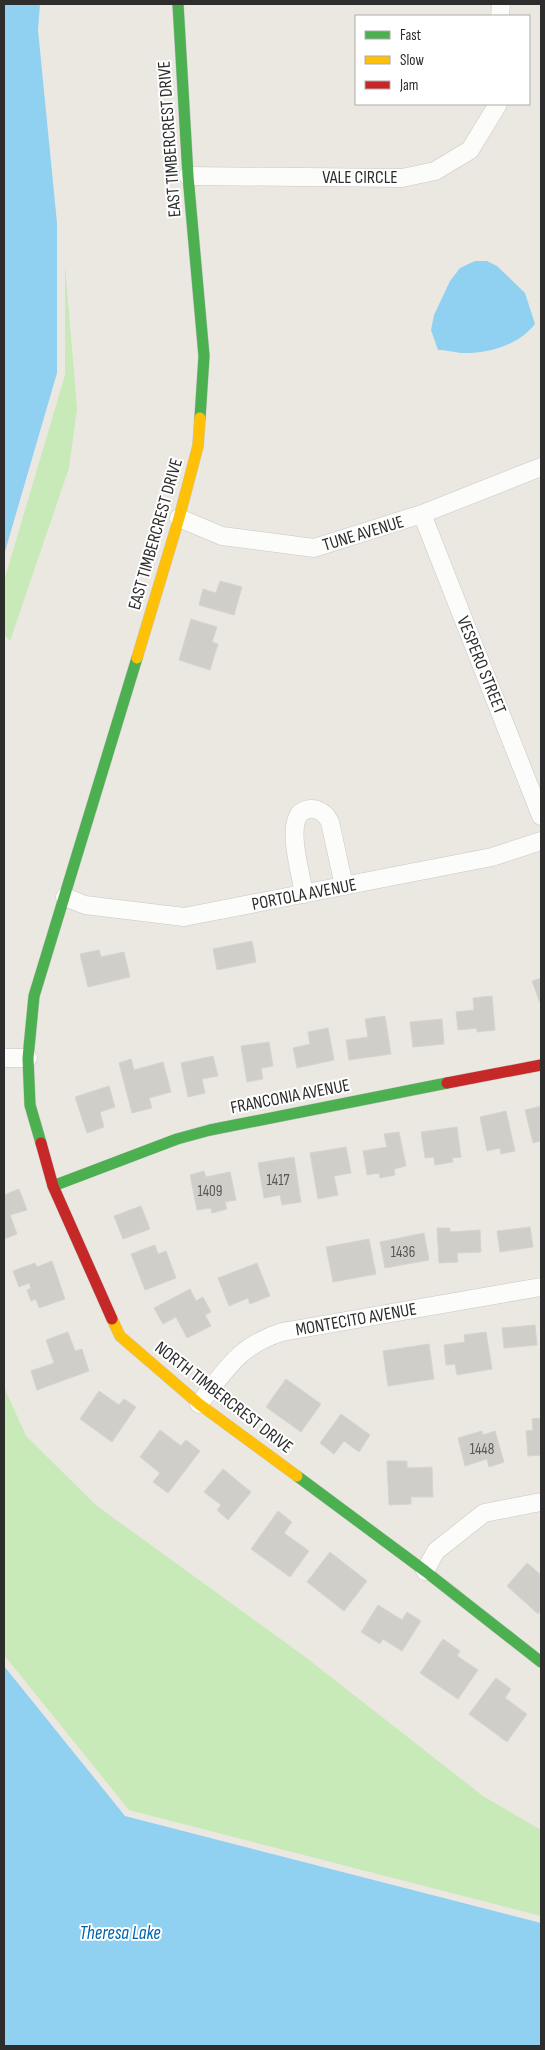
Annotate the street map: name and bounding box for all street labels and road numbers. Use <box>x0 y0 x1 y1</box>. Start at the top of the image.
street label: EAST TIMBERCREST DRIVE <box>154 60 185 218</box>
street label: VALE CIRCLE <box>322 167 398 188</box>
street label: EAST TIMBERCREST DRIVE <box>124 456 187 612</box>
street label: TUNE AVENUE <box>320 511 406 556</box>
street label: VESPERO STREET <box>452 613 511 717</box>
street label: PORTOLA AVENUE <box>250 874 358 915</box>
street label: FRANCONIA AVENUE <box>229 1075 352 1118</box>
street label: MONTECITO AVENUE <box>294 1299 418 1340</box>
street label: NORTH TIMBERCREST DRIVE <box>151 1337 297 1458</box>

